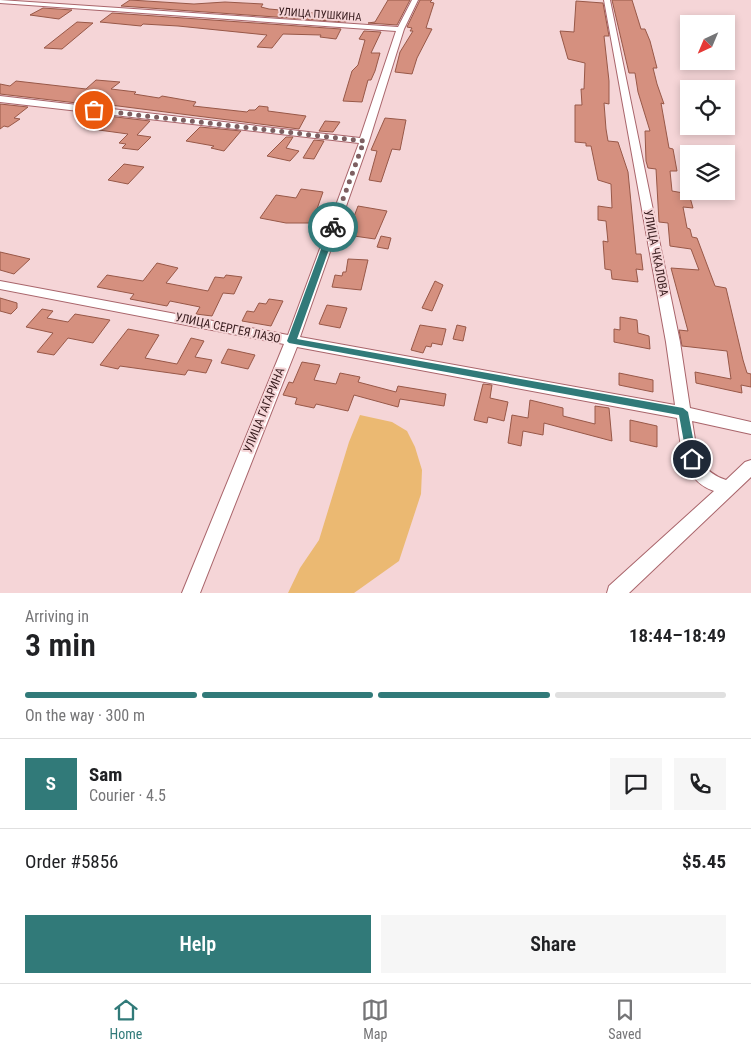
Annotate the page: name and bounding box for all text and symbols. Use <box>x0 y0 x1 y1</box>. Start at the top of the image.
street label: УЛИЦА ПУШКИНА <box>278 5 363 24</box>
north arrow <box>680 15 735 70</box>
map controls <box>680 15 735 200</box>
button: locate <box>680 80 735 135</box>
pin <box>73 89 115 131</box>
icon: bag <box>80 96 108 124</box>
button: layers <box>680 145 735 200</box>
courier <box>308 202 358 252</box>
street label: УЛИЦА ЧКАЛОВА <box>641 209 671 297</box>
icon: bike <box>319 213 347 241</box>
street label: УЛИЦА СЕРГЕЯ ЛАЗО <box>174 310 282 346</box>
street label: УЛИЦА ГАГАРИНА <box>241 365 287 455</box>
pin <box>671 438 713 480</box>
icon: home <box>678 445 706 473</box>
text: Arriving in <box>25 607 89 626</box>
text: 18:44–18:49 <box>629 624 726 647</box>
text: 3 min <box>25 626 96 664</box>
text: On the way · 300 m <box>25 706 145 725</box>
button: chat <box>610 758 662 810</box>
button: phone <box>674 758 726 810</box>
text: Sam <box>89 763 122 786</box>
text: S <box>46 772 56 795</box>
text: Courier · 4.5 <box>89 786 166 805</box>
text: Order #5856 <box>25 850 118 873</box>
text: $5.45 <box>682 850 726 873</box>
button: Help <box>25 915 371 973</box>
button: Share <box>381 915 726 973</box>
tab: Home <box>109 996 142 1042</box>
tab: Map <box>361 996 389 1042</box>
tab: Saved <box>608 996 642 1042</box>

